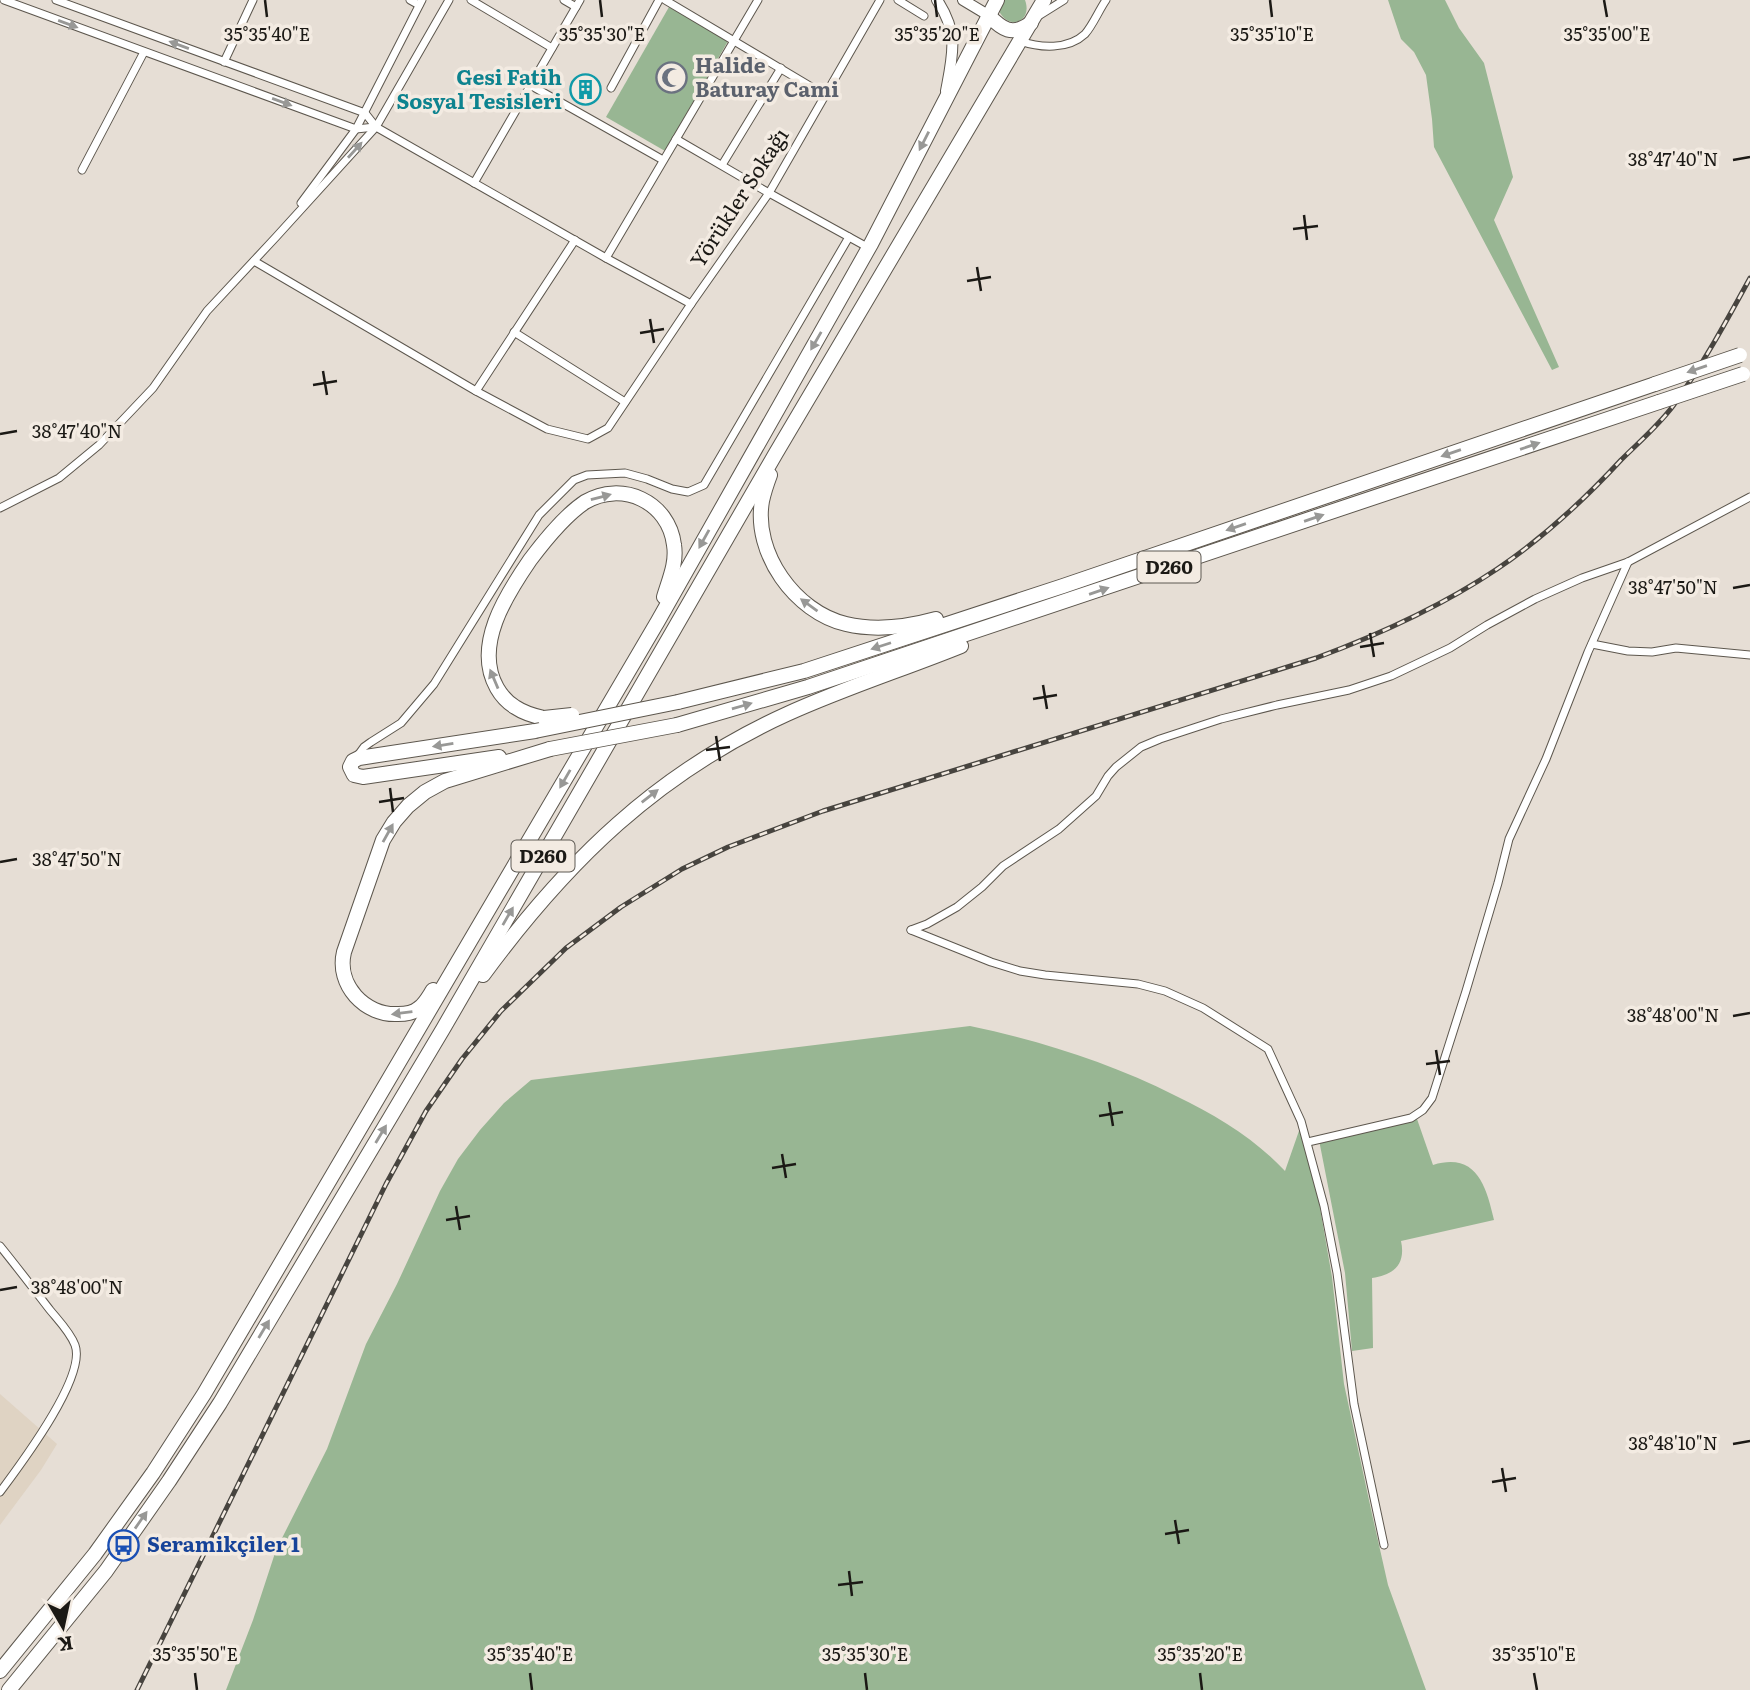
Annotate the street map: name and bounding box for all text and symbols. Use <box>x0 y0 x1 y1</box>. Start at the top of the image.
one-way arrow <box>58 18 79 29</box>
text: 35°35'40"E <box>224 20 310 47</box>
text: 35°35'30"E <box>559 20 645 47</box>
text: 35°35'20"E <box>894 20 980 47</box>
text: 35°35'10"E <box>1230 20 1314 47</box>
text: 35°35'00"E <box>1564 20 1651 47</box>
one-way arrow <box>168 39 189 50</box>
place label: Halide Baturay Cami <box>695 48 839 103</box>
place label: Gesi Fatih Sosyal Tesisleri <box>396 60 562 115</box>
mosque icon: Halide Baturay Cami <box>655 61 689 95</box>
building icon: Gesi Fatih Sosyal Tesisleri <box>568 73 602 107</box>
one-way arrow <box>271 97 292 108</box>
street label: Yörükler Sokağı <box>681 121 795 273</box>
one-way arrow <box>918 131 930 151</box>
one-way arrow <box>346 142 362 159</box>
text: 38°47'40"N <box>1628 145 1718 172</box>
one-way arrow <box>810 332 822 351</box>
one-way arrow <box>1687 364 1708 375</box>
text: 38°47'40"N <box>32 417 122 444</box>
one-way arrow <box>1519 440 1540 451</box>
one-way arrow <box>1440 448 1461 459</box>
one-way arrow <box>591 491 613 502</box>
one-way arrow <box>1304 513 1325 523</box>
one-way arrow <box>1225 522 1246 533</box>
one-way arrow <box>698 530 710 549</box>
road number: D260 <box>1138 552 1200 582</box>
text: 38°47'50"N <box>1628 573 1718 600</box>
one-way arrow <box>1088 585 1109 596</box>
one-way arrow <box>800 598 818 612</box>
one-way arrow <box>870 641 891 652</box>
one-way arrow <box>488 668 499 689</box>
one-way arrow <box>732 700 754 711</box>
one-way arrow <box>432 740 454 751</box>
one-way arrow <box>559 769 572 788</box>
one-way arrow <box>641 788 659 803</box>
one-way arrow <box>382 823 394 843</box>
road number: D260 <box>512 841 574 872</box>
text: 38°47'50"N <box>32 845 122 872</box>
one-way arrow <box>502 907 514 926</box>
text: 38°48'00"N <box>1627 1001 1719 1028</box>
one-way arrow <box>391 1007 413 1018</box>
one-way arrow <box>375 1124 387 1143</box>
text: 38°48'00"N <box>31 1273 123 1300</box>
one-way arrow <box>258 1320 270 1339</box>
text: 38°48'10"N <box>1628 1429 1718 1456</box>
one-way arrow <box>134 1511 147 1530</box>
place label: Seramikçiler 1 <box>147 1527 300 1558</box>
bus stop icon: Seramikçiler 1 <box>107 1528 141 1562</box>
north arrow <box>28 1592 98 1662</box>
text: K <box>56 1630 75 1660</box>
text: 35°35'50"E <box>152 1640 238 1667</box>
text: 35°35'40"E <box>487 1640 573 1667</box>
text: 35°35'30"E <box>822 1640 908 1667</box>
text: 35°35'20"E <box>1157 1640 1243 1667</box>
text: 35°35'10"E <box>1492 1640 1576 1667</box>

